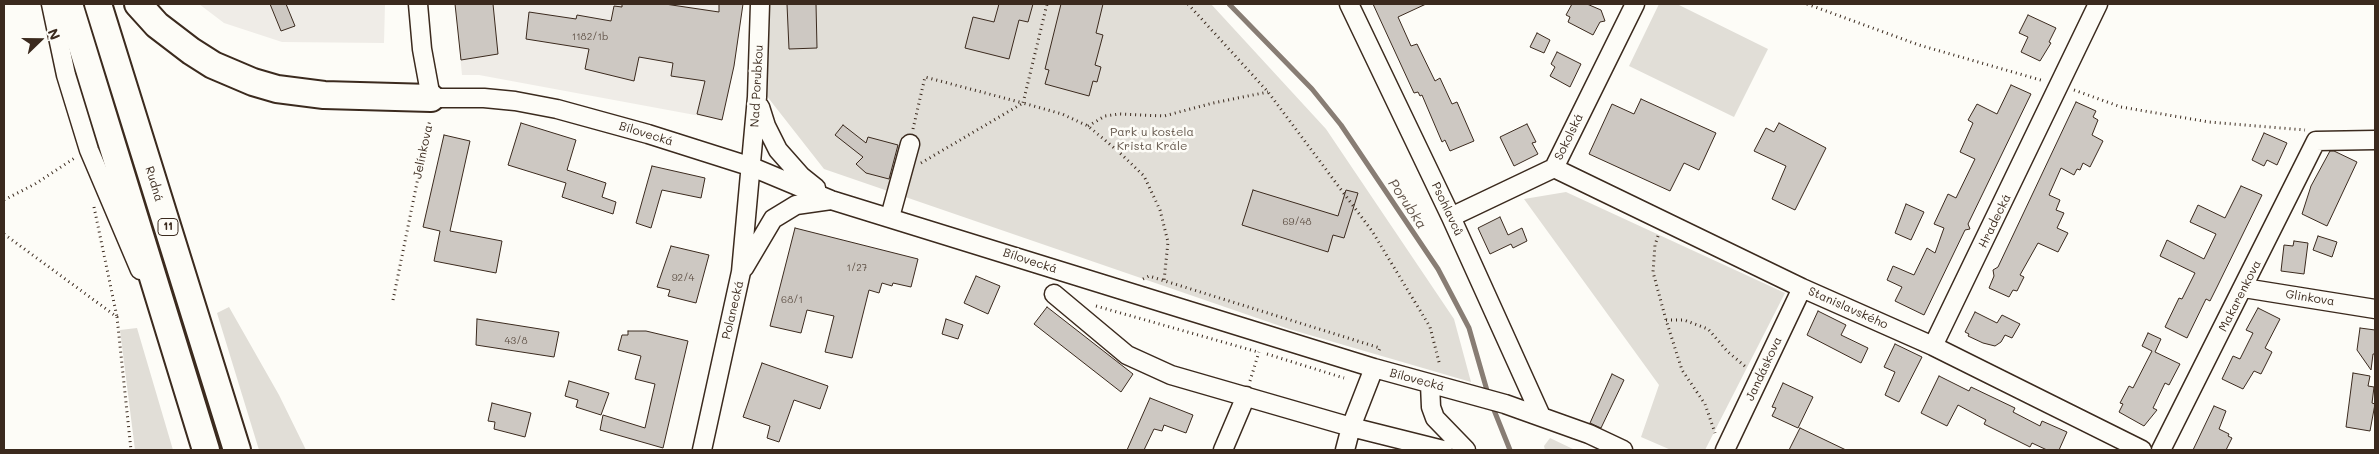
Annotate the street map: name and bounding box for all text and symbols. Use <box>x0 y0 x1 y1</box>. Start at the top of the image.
north arrow <box>15 15 65 65</box>
text: N <box>44 26 65 43</box>
house number: 1182/1b <box>572 31 608 43</box>
street label: Nad Porubkou <box>748 44 766 128</box>
street label: Sokolská <box>1552 111 1586 163</box>
street label: Bílovecká <box>617 119 675 149</box>
street label: Jelínkova <box>410 124 436 180</box>
park label: Park u kostela Krista Krále <box>1110 125 1194 153</box>
street label: Rudná <box>142 165 166 203</box>
water label: Porubka <box>1384 176 1430 232</box>
street label: Psohlavců <box>1428 180 1466 238</box>
street label: Hradecká <box>1976 192 2014 250</box>
house number: 69/48 <box>1282 216 1312 228</box>
road number: 11 <box>158 218 178 236</box>
street label: Bílovecká <box>1001 245 1059 277</box>
street label: Makarenkova <box>2216 258 2264 334</box>
house number: 1/27 <box>847 262 867 274</box>
house number: 92/4 <box>672 272 694 284</box>
street label: Polanecká <box>719 279 747 341</box>
street label: Stanislavského <box>1806 284 1890 332</box>
street label: Glinkova <box>2284 287 2336 309</box>
house number: 68/1 <box>781 294 803 306</box>
house number: 43/8 <box>504 335 528 347</box>
street label: Jandáskova <box>1743 335 1785 403</box>
street label: Bílovecká <box>1388 366 1446 394</box>

